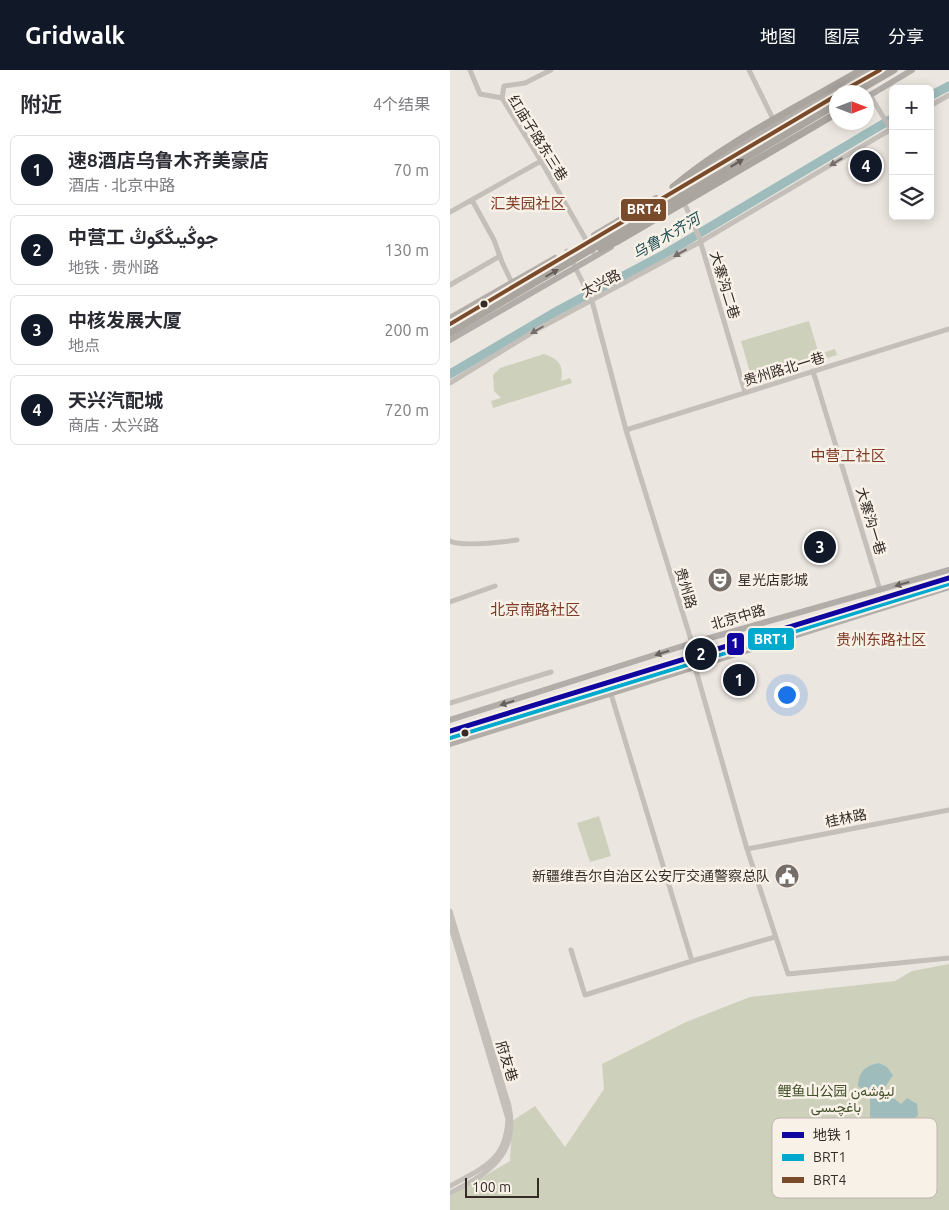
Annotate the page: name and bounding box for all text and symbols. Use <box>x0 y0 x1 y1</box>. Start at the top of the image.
text: Gridwalk <box>25 22 125 49</box>
text: 地图 <box>760 26 796 46</box>
text: 图层 <box>824 26 860 46</box>
text: 分享 <box>888 26 924 46</box>
north arrow <box>829 85 874 130</box>
map controls <box>889 85 934 220</box>
button: + <box>889 85 934 130</box>
text: 附近 <box>20 92 62 116</box>
street label: 红庙子路东三巷 <box>505 92 571 184</box>
text: 4个结果 <box>373 95 430 113</box>
button: − <box>889 130 934 175</box>
pin: 4 <box>850 147 882 185</box>
text: 速8酒店乌鲁木齐美豪店 <box>68 149 269 171</box>
one-way arrow <box>829 158 842 167</box>
one-way arrow <box>730 159 745 167</box>
text: 1 <box>32 161 42 179</box>
text: 70 m <box>393 161 429 179</box>
button: layers <box>889 175 934 220</box>
text: 酒店 · 北京中路 <box>68 176 175 194</box>
district label: 汇芙园社区 <box>490 195 566 212</box>
line badge: BRT4 <box>620 198 667 222</box>
text: BRT4 <box>627 201 661 217</box>
water label: 乌鲁木齐河 <box>629 208 705 262</box>
text: 中营工 جوڭيىڭگوڭ <box>68 226 218 248</box>
text: 2 <box>32 241 42 259</box>
text: 130 m <box>384 241 429 259</box>
one-way arrow <box>673 249 688 257</box>
street label: 大寨沟二巷 <box>707 249 743 321</box>
text: 地铁 · 贵州路 <box>68 258 159 276</box>
street label: 太兴路 <box>579 266 623 300</box>
one-way arrow <box>546 268 559 277</box>
unlabelled marker <box>479 299 489 309</box>
text: 中核发展大厦 <box>68 309 182 331</box>
text: 3 <box>32 321 42 339</box>
text: 200 m <box>384 321 429 339</box>
one-way arrow <box>531 325 544 334</box>
text: 地点 <box>68 336 100 354</box>
street label: 贵州路北一巷 <box>741 349 827 389</box>
text: 天兴汽配城 <box>68 389 163 411</box>
text: 4 <box>32 401 42 419</box>
text: 720 m <box>384 401 429 419</box>
text: 商店 · 太兴路 <box>68 416 159 434</box>
district label: 中营工社区 <box>810 447 886 464</box>
street label: 大寨沟一巷 <box>853 485 889 557</box>
pin: 3 <box>804 528 836 566</box>
street label: 贵州路 <box>672 566 700 610</box>
theatre icon: 星光店影城 <box>707 567 733 593</box>
place label: 星光店影城 <box>738 572 808 588</box>
one-way arrow <box>895 581 910 589</box>
district label: 北京南路社区 <box>490 601 580 618</box>
street label: 北京中路 <box>709 602 767 632</box>
line badge: BRT1 <box>747 627 795 651</box>
text: BRT1 <box>754 631 788 647</box>
district label: 贵州东路社区 <box>836 631 926 648</box>
line badge: 1 <box>726 632 745 656</box>
pin: 2 <box>685 635 717 673</box>
text: 1 <box>731 635 739 651</box>
one-way arrow <box>654 649 669 657</box>
pin: 1 <box>723 661 755 699</box>
your location <box>774 682 800 708</box>
one-way arrow <box>500 699 515 707</box>
unlabelled marker <box>460 728 470 738</box>
street label: 桂林路 <box>824 806 868 830</box>
public building icon: 新疆维吾尔自治区公安厅交通警察总队 <box>774 863 800 889</box>
place label: 新疆维吾尔自治区公安厅交通警察总队 <box>532 868 770 884</box>
street label: 府友巷 <box>493 1039 521 1083</box>
park label: 鲤鱼山公园 ليۇشەن باغچىسى <box>777 1083 895 1117</box>
legend <box>772 1118 937 1198</box>
text: 地铁 1 <box>813 1127 852 1143</box>
text: BRT1 <box>813 1149 846 1165</box>
text: BRT4 <box>813 1172 846 1188</box>
scale bar <box>465 1175 539 1198</box>
text: 100 m <box>472 1179 511 1195</box>

